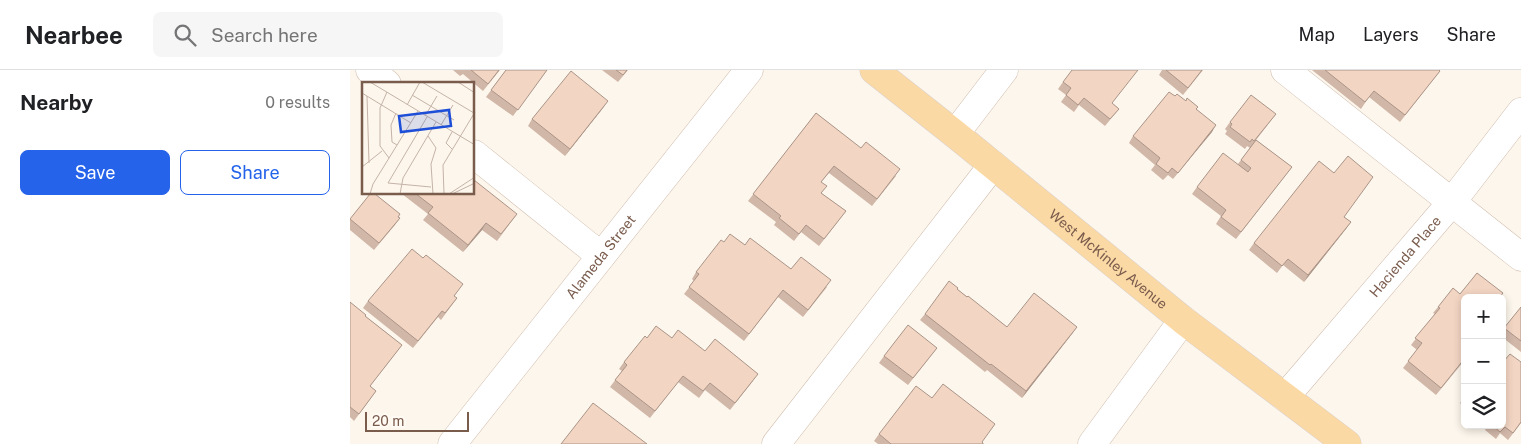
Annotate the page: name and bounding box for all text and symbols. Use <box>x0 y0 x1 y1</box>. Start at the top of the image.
search box <box>153 12 503 57</box>
text: Nearbee <box>25 21 123 49</box>
icon: search <box>171 21 199 49</box>
text: Search here <box>211 24 318 46</box>
text: Map <box>1299 24 1335 45</box>
text: Layers <box>1363 24 1419 45</box>
text: Share <box>1447 24 1496 45</box>
inset map <box>362 82 475 195</box>
text: Nearby <box>20 90 93 115</box>
text: 0 results <box>265 93 330 112</box>
button: Save <box>20 150 170 195</box>
button: Share <box>180 150 330 195</box>
street label: West McKinley Avenue <box>1046 206 1171 312</box>
street label: Alameda Street <box>563 212 639 302</box>
street label: Hacienda Place <box>1366 213 1444 300</box>
map controls <box>1461 294 1506 429</box>
button: + <box>1461 294 1506 339</box>
button: − <box>1461 339 1506 384</box>
button: layers <box>1461 384 1506 429</box>
scale bar <box>365 409 469 432</box>
text: 20 m <box>372 413 404 429</box>

